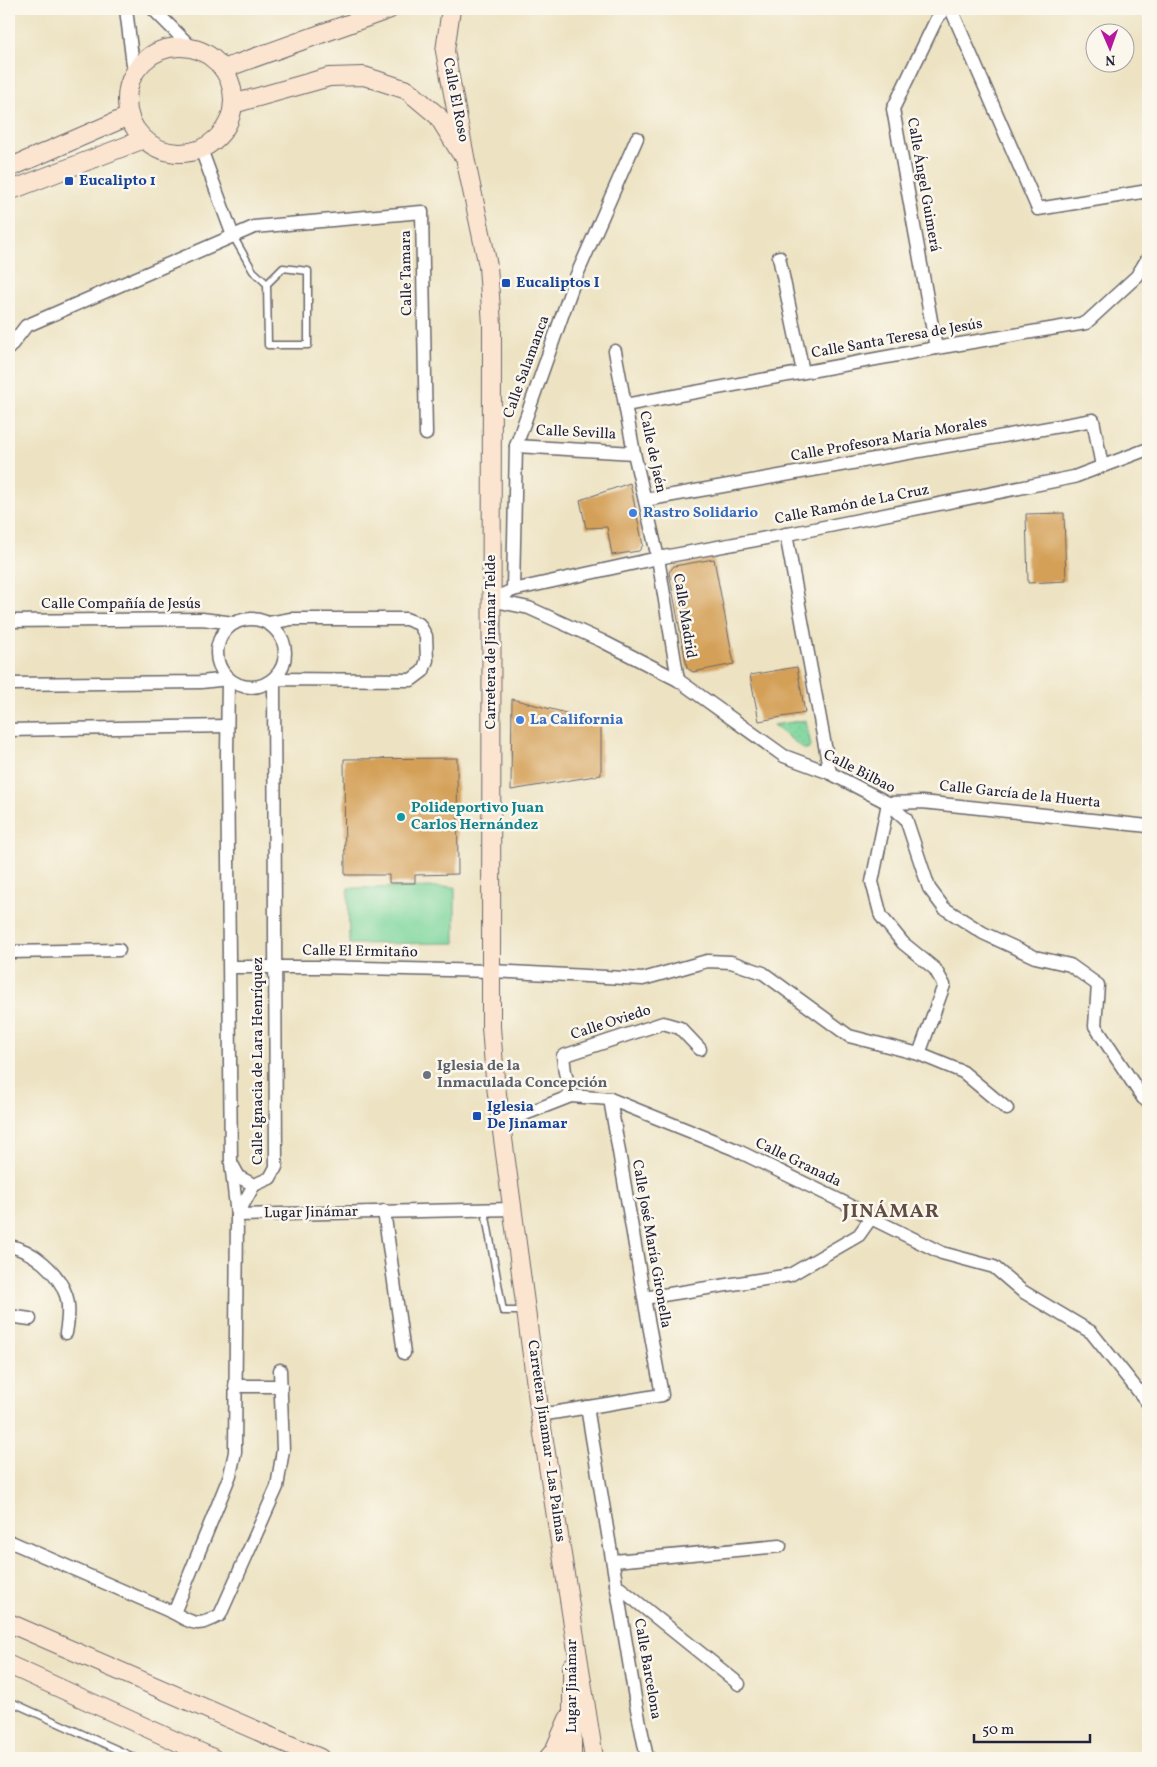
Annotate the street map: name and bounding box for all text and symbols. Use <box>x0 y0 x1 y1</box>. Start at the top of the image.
north arrow <box>1084 22 1134 72</box>
text: N <box>1105 50 1116 69</box>
street label: Calle El Roso <box>437 56 473 144</box>
street label: Calle Ángel Guimerá <box>901 116 945 254</box>
place label: Eucalipto 1 <box>79 171 156 192</box>
marker: Eucalipto 1 <box>63 175 75 187</box>
street label: Calle Tamara <box>396 230 418 316</box>
place label: Eucaliptos I <box>516 273 600 294</box>
marker: Eucaliptos I <box>500 277 512 289</box>
street label: Calle Salamanca <box>499 313 555 421</box>
street label: Calle Santa Teresa de Jesús <box>810 314 984 364</box>
street label: Calle de Jaén <box>633 409 671 495</box>
street label: Calle Profesora María Morales <box>789 412 989 468</box>
street label: Calle Sevilla <box>535 420 617 446</box>
street label: Calle Ramón de La Cruz <box>773 480 931 530</box>
place label: Rastro Solidario <box>643 503 758 524</box>
marker: Rastro Solidario <box>627 507 639 519</box>
street label: Carretera de Jinámar Telde <box>481 555 502 729</box>
street label: Calle Madrid <box>667 572 701 660</box>
street label: Calle Compañía de Jesús <box>41 594 201 615</box>
place label: La California <box>530 710 623 731</box>
marker: La California <box>514 714 526 726</box>
street label: Calle Bilbao <box>819 745 899 799</box>
street label: Calle García de la Huerta <box>938 776 1102 814</box>
place label: Polideportivo Juan Carlos Hernández <box>411 798 544 836</box>
marker: Polideportivo Juan Carlos Hernández <box>395 811 407 823</box>
street label: Calle El Ermitaño <box>302 940 418 964</box>
street label: Calle Ignacia de Lara Henríquez <box>248 957 269 1165</box>
street label: Calle Oviedo <box>568 1000 654 1046</box>
place label: Iglesia de la Inmaculada Concepción <box>437 1056 608 1094</box>
marker: Iglesia de la Inmaculada Concepción <box>421 1069 433 1081</box>
place label: Iglesia De Jinamar <box>487 1097 567 1135</box>
marker: Iglesia De Jinamar <box>471 1110 483 1122</box>
street label: Calle Granada <box>751 1133 845 1193</box>
street label: Calle José María Gironella <box>626 1158 676 1330</box>
district label: JINÁMAR <box>841 1198 940 1226</box>
street label: Lugar Jinámar <box>264 1202 358 1224</box>
street label: Carretera Jinamar - Las Palmas <box>521 1339 571 1543</box>
street label: Calle Barcelona <box>628 1617 666 1721</box>
street label: Lugar Jinámar <box>562 1639 583 1733</box>
scale bar <box>974 1712 1091 1744</box>
text: 50 m <box>982 1720 1014 1741</box>

